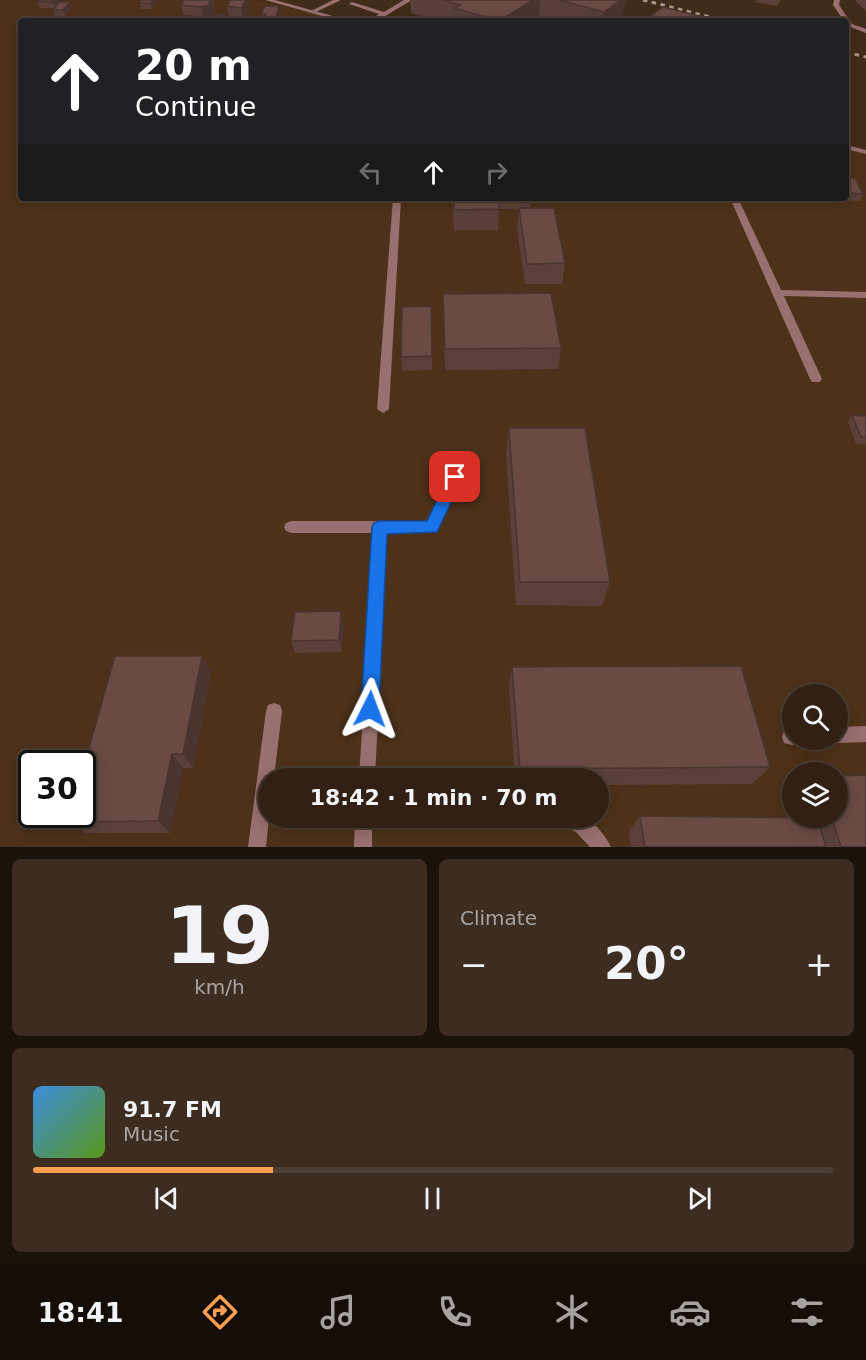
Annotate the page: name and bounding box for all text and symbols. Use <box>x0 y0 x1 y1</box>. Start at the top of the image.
text: 20 m <box>135 41 252 90</box>
icon: ahead <box>36 42 114 120</box>
text: Continue <box>135 91 256 122</box>
icon: left <box>354 156 387 189</box>
icon: ahead <box>417 156 450 189</box>
icon: right <box>480 156 513 189</box>
pin <box>429 451 480 502</box>
icon: arrive <box>438 460 471 493</box>
position arrow <box>338 677 402 741</box>
map controls <box>782 684 848 828</box>
button: search <box>782 684 848 750</box>
speed limit sign: 30 <box>18 750 96 828</box>
button: layers <box>782 762 848 828</box>
text: 18:42 · 1 min · 70 m <box>310 785 557 810</box>
text: 19 <box>165 891 274 981</box>
text: Climate <box>460 906 537 930</box>
text: 20° <box>604 937 689 990</box>
text: − <box>460 945 488 984</box>
text: + <box>805 945 833 984</box>
text: km/h <box>194 975 245 999</box>
text: 91.7 FM <box>123 1097 222 1122</box>
text: Music <box>123 1122 180 1146</box>
icon: previous <box>150 1182 183 1215</box>
icon: pause <box>416 1182 449 1215</box>
icon: next <box>683 1182 716 1215</box>
icon: directions <box>199 1291 241 1333</box>
icon: music <box>317 1291 359 1333</box>
icon: phone <box>434 1291 476 1333</box>
icon: climate <box>551 1291 593 1333</box>
icon: car <box>669 1291 711 1333</box>
icon: filters <box>786 1291 828 1333</box>
text: 18:41 <box>38 1297 124 1328</box>

